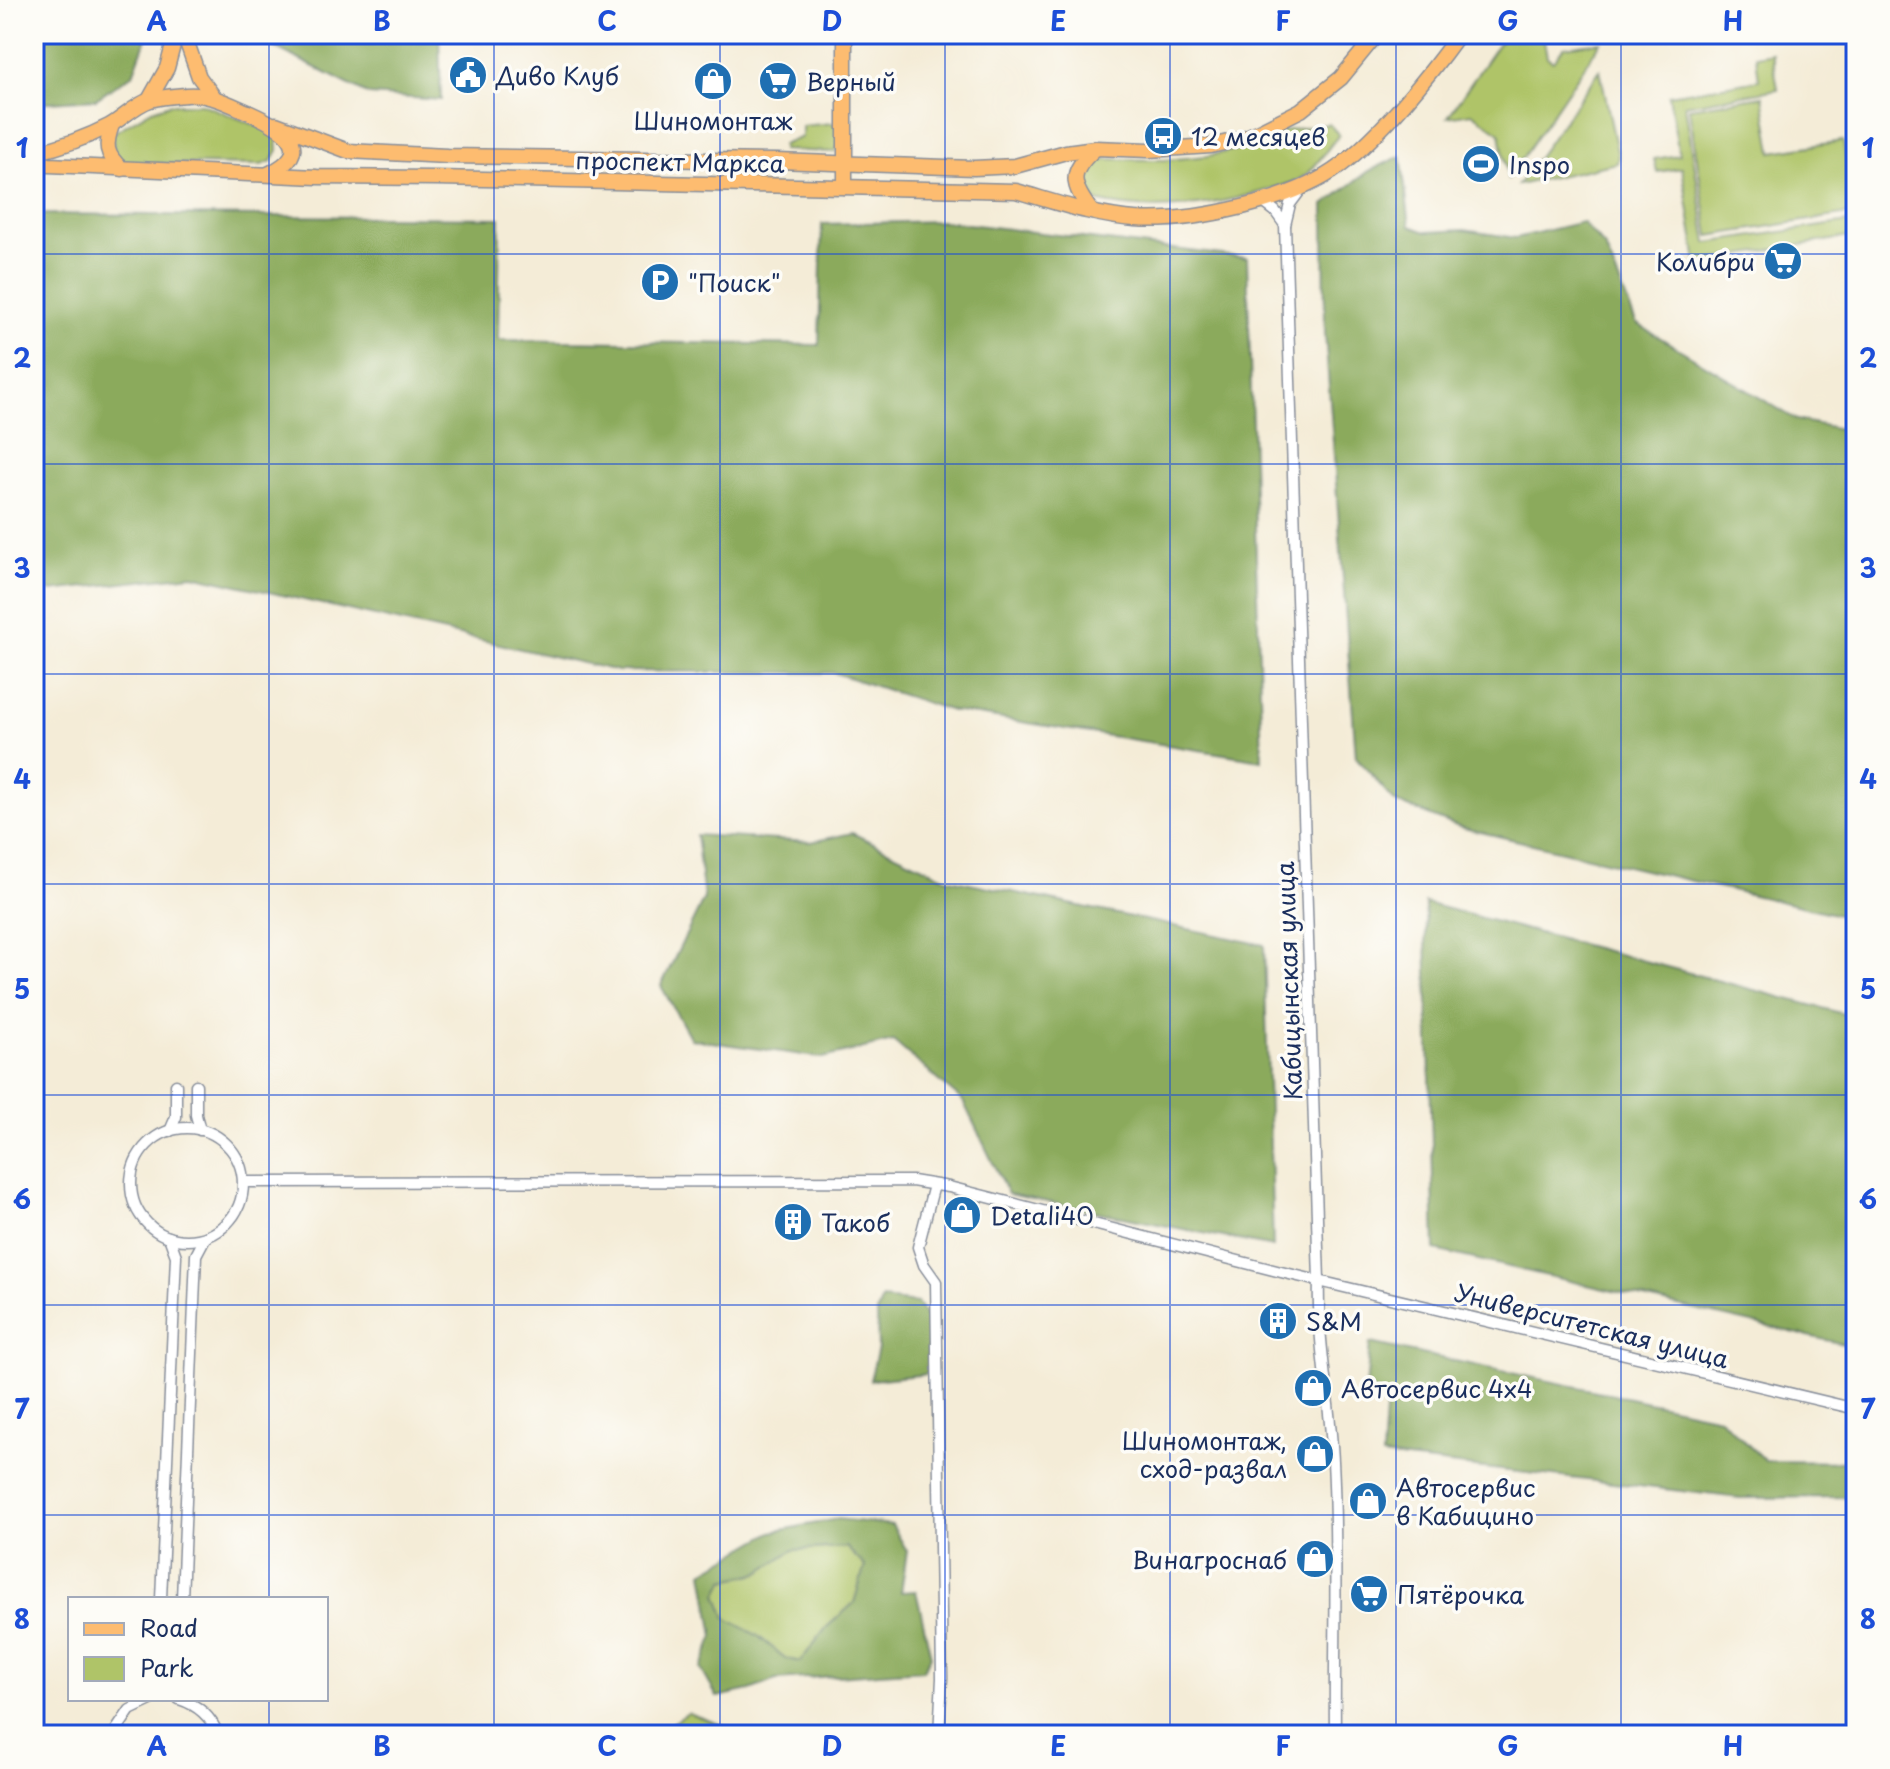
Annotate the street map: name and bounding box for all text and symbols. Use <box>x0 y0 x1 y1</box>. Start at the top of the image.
text: A <box>147 1 167 40</box>
text: B <box>373 1 391 40</box>
text: C <box>597 1 617 40</box>
text: D <box>822 1 842 40</box>
text: E <box>1050 1 1066 40</box>
text: F <box>1275 1 1291 40</box>
text: G <box>1497 1 1519 40</box>
text: H <box>1723 1 1743 40</box>
public building icon: Диво Клуб <box>447 54 489 96</box>
place label: Диво Клуб <box>495 57 619 93</box>
shop icon: Шиномонтаж <box>692 60 734 102</box>
supermarket icon: Верный <box>757 60 799 102</box>
place label: Верный <box>806 63 896 99</box>
place label: Шиномонтаж <box>634 102 793 138</box>
bus stop icon: 12 месяцев <box>1142 115 1184 157</box>
place label: 12 месяцев <box>1191 118 1325 154</box>
text: 1 <box>16 128 28 167</box>
text: 1 <box>1862 128 1874 167</box>
street label: проспект Маркса <box>575 141 785 181</box>
sports icon: Inspo <box>1460 143 1502 185</box>
place label: Inspo <box>1509 146 1570 182</box>
supermarket icon: Колибри <box>1762 240 1804 282</box>
place label: Колибри <box>1656 243 1755 279</box>
parking icon: "Поиск" <box>639 261 681 303</box>
place label: "Поиск" <box>688 264 781 300</box>
text: 2 <box>13 338 31 377</box>
text: 2 <box>1859 338 1877 377</box>
text: 3 <box>13 548 31 587</box>
text: 3 <box>1859 548 1877 587</box>
text: 4 <box>13 759 31 798</box>
text: 4 <box>1859 759 1877 798</box>
street label: Кабицынская улица <box>1266 861 1310 1101</box>
text: 5 <box>14 969 30 1008</box>
text: 5 <box>1860 969 1876 1008</box>
text: 6 <box>13 1179 31 1218</box>
text: 6 <box>1859 1179 1877 1218</box>
shop icon: Detali40 <box>941 1194 983 1236</box>
place label: Detali40 <box>990 1197 1094 1233</box>
building icon: Такоб <box>772 1201 814 1243</box>
place label: Такоб <box>821 1204 890 1240</box>
street label: Университетская улица <box>1451 1274 1733 1376</box>
building icon: S&M <box>1257 1300 1299 1342</box>
place label: S&M <box>1306 1303 1362 1339</box>
shop icon: Автосервис 4х4 <box>1292 1367 1334 1409</box>
place label: Автосервис 4х4 <box>1341 1370 1533 1406</box>
text: 7 <box>15 1389 30 1428</box>
text: 7 <box>1861 1389 1876 1428</box>
place label: Шиномонтаж, сход-развал <box>1122 1422 1287 1486</box>
shop icon: Шиномонтаж, сход-развал <box>1294 1433 1336 1475</box>
place label: Автосервис в Кабицино <box>1396 1469 1536 1533</box>
shop icon: Автосервис в Кабицино <box>1347 1480 1389 1522</box>
shop icon: Винагроснаб <box>1294 1538 1336 1580</box>
place label: Винагроснаб <box>1132 1541 1287 1577</box>
supermarket icon: Пятёрочка <box>1348 1573 1390 1615</box>
place label: Пятёрочка <box>1397 1576 1524 1612</box>
legend <box>68 1597 328 1701</box>
text: 8 <box>14 1599 30 1638</box>
text: 8 <box>1860 1599 1876 1638</box>
text: Road <box>140 1609 198 1645</box>
text: Park <box>140 1649 194 1685</box>
text: A <box>147 1726 167 1765</box>
text: B <box>373 1726 391 1765</box>
text: C <box>597 1726 617 1765</box>
text: D <box>822 1726 842 1765</box>
text: E <box>1050 1726 1066 1765</box>
text: F <box>1275 1726 1291 1765</box>
text: G <box>1497 1726 1519 1765</box>
text: H <box>1723 1726 1743 1765</box>

